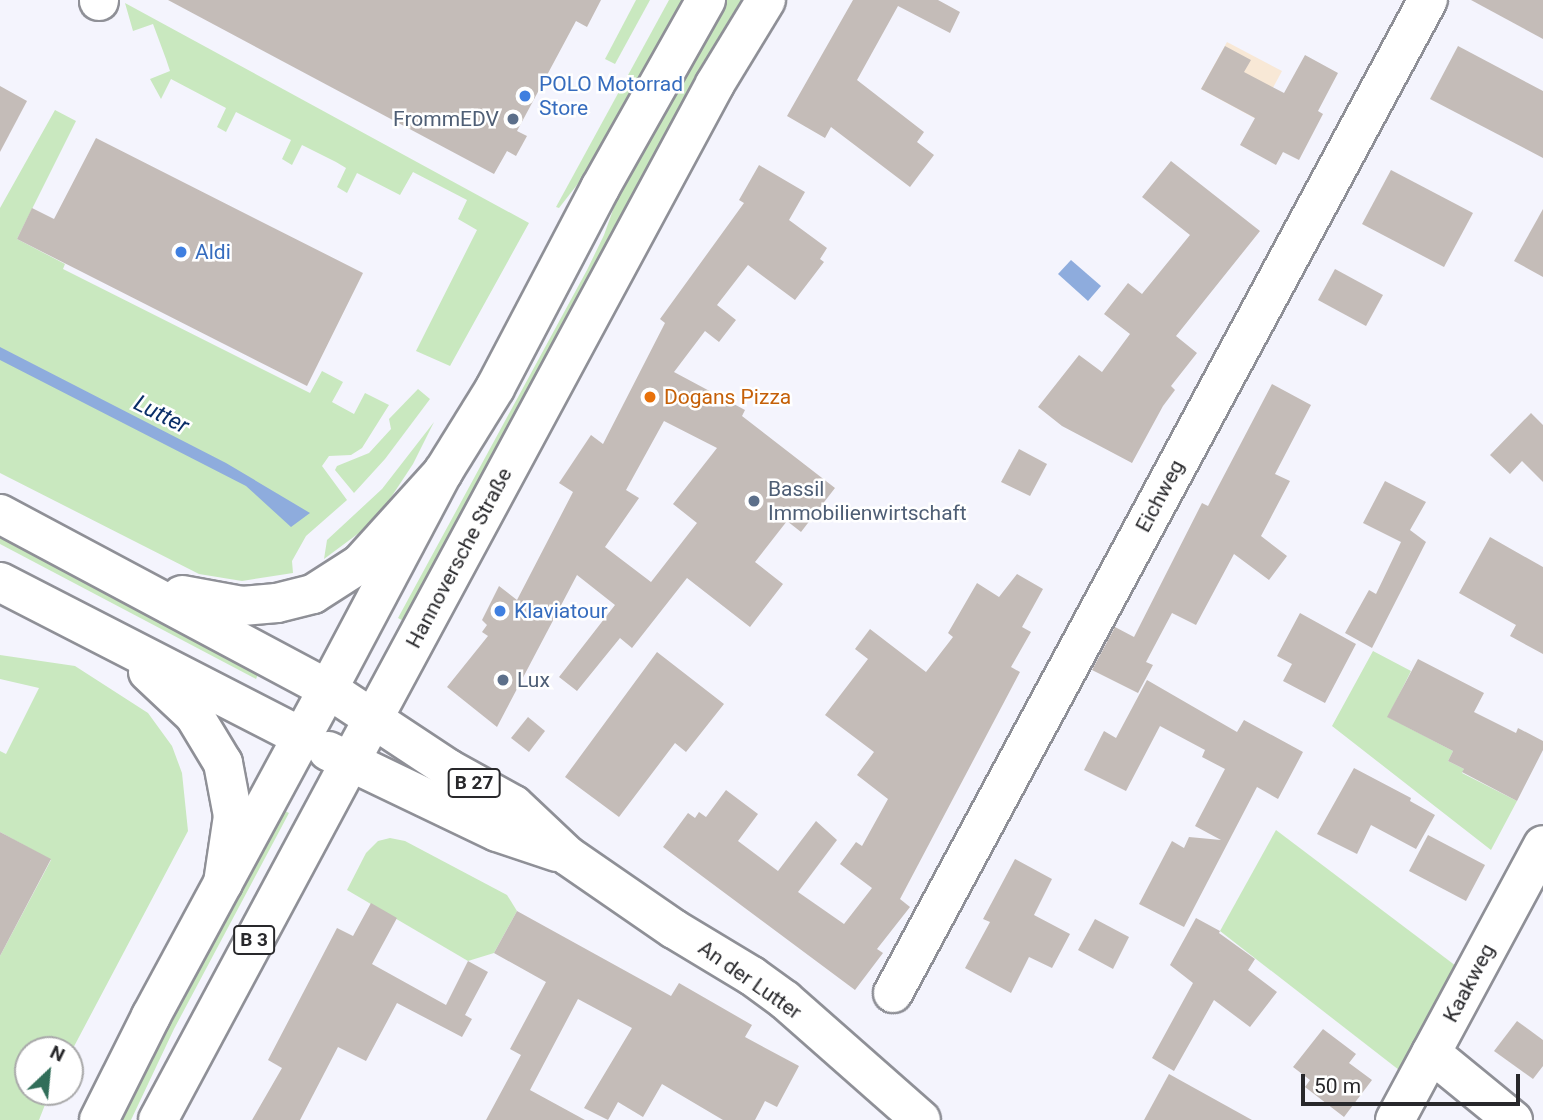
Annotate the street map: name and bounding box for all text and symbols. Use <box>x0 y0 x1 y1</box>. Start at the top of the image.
place label: POLO Motorrad Store <box>539 71 683 121</box>
marker: POLO Motorrad Store <box>517 88 533 104</box>
place label: FrommEDV <box>393 106 499 132</box>
marker: FrommEDV <box>505 111 521 127</box>
place label: Aldi <box>195 239 231 265</box>
marker: Aldi <box>173 244 189 260</box>
place label: Dogans Pizza <box>664 384 791 410</box>
marker: Dogans Pizza <box>642 389 658 405</box>
water label: Lutter <box>129 390 193 440</box>
street label: Eichweg <box>1130 456 1190 536</box>
street label: Hannoversche Straße <box>401 464 517 652</box>
place label: Bassil Immobilienwirtschaft <box>768 476 967 526</box>
marker: Bassil Immobilienwirtschaft <box>746 493 762 509</box>
place label: Klaviatour <box>514 598 608 624</box>
marker: Klaviatour <box>492 603 508 619</box>
place label: Lux <box>517 667 550 693</box>
marker: Lux <box>495 672 511 688</box>
road number: B 27 <box>446 768 502 798</box>
road number: B 3 <box>233 924 275 956</box>
street label: An der Lutter <box>694 935 806 1025</box>
street label: Kaakweg <box>1438 939 1500 1027</box>
north arrow <box>14 1036 84 1106</box>
text: N <box>46 1040 69 1067</box>
scale bar <box>1305 1060 1524 1104</box>
text: 50 m <box>1314 1074 1361 1098</box>

